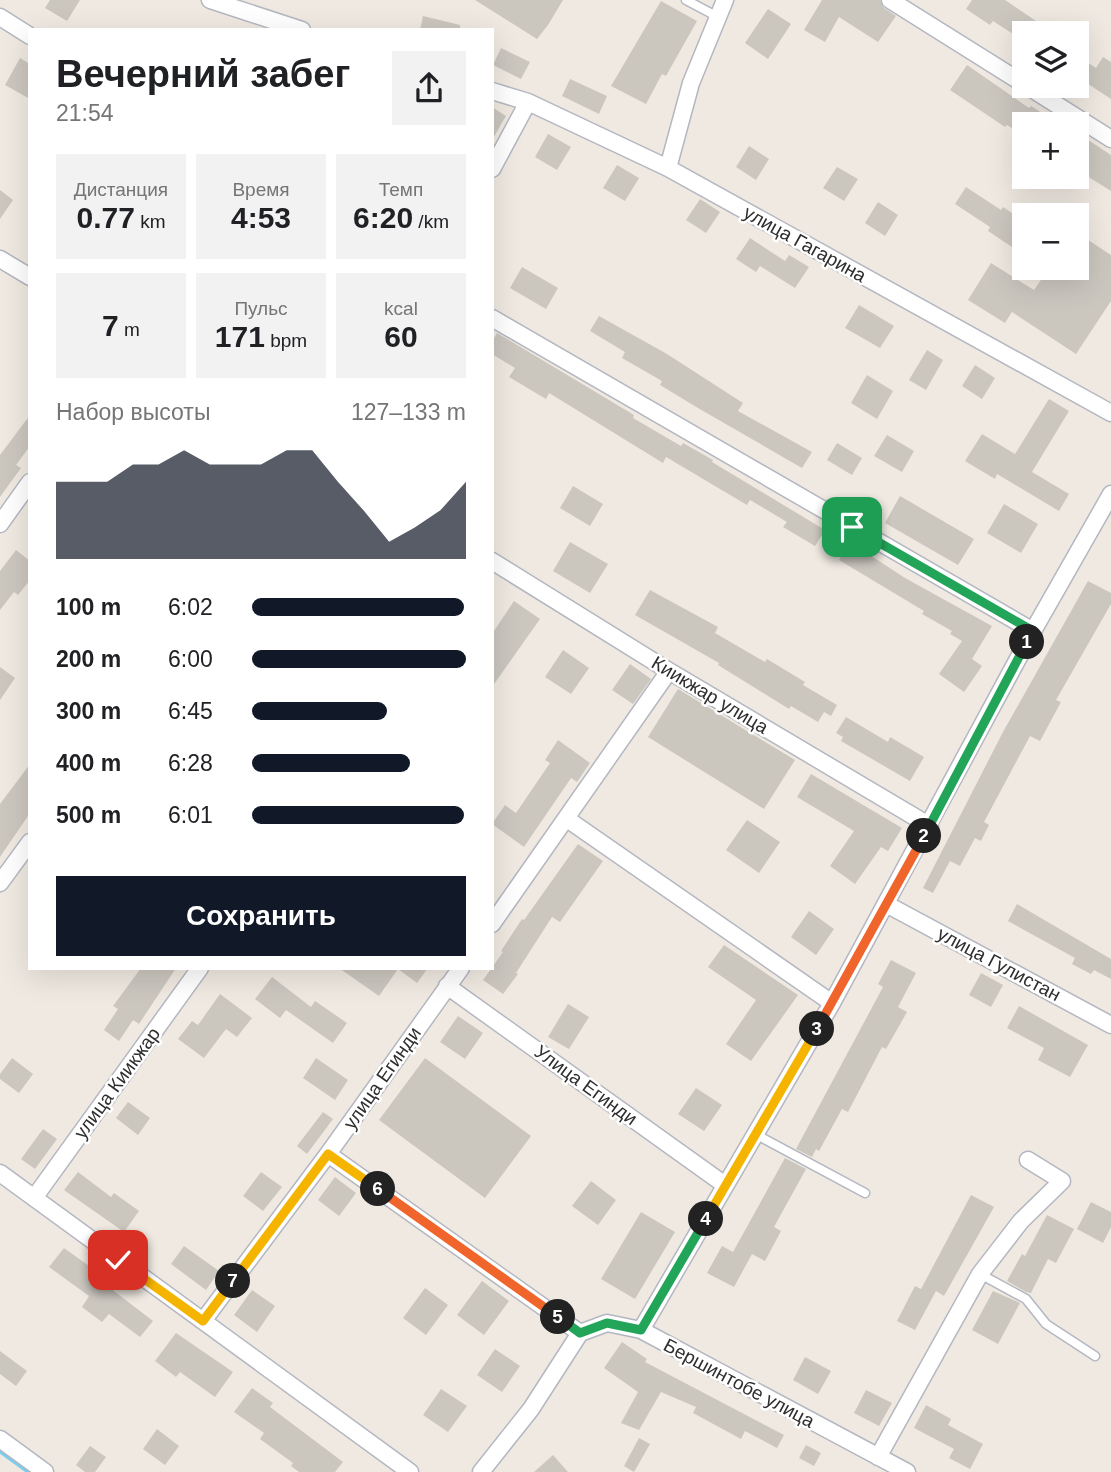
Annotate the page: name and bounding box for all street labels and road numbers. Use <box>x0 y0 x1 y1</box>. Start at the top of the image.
street label: улица Гагарина <box>740 202 870 287</box>
street label: Киикжар улица <box>648 652 772 738</box>
street label: улица Гулистан <box>934 923 1064 1005</box>
street label: улица Киикжар <box>70 1023 164 1143</box>
street label: улица Егинди <box>339 1023 425 1133</box>
street label: Улица Егинди <box>531 1041 641 1129</box>
street label: Бершинтобе улица <box>660 1334 818 1432</box>

